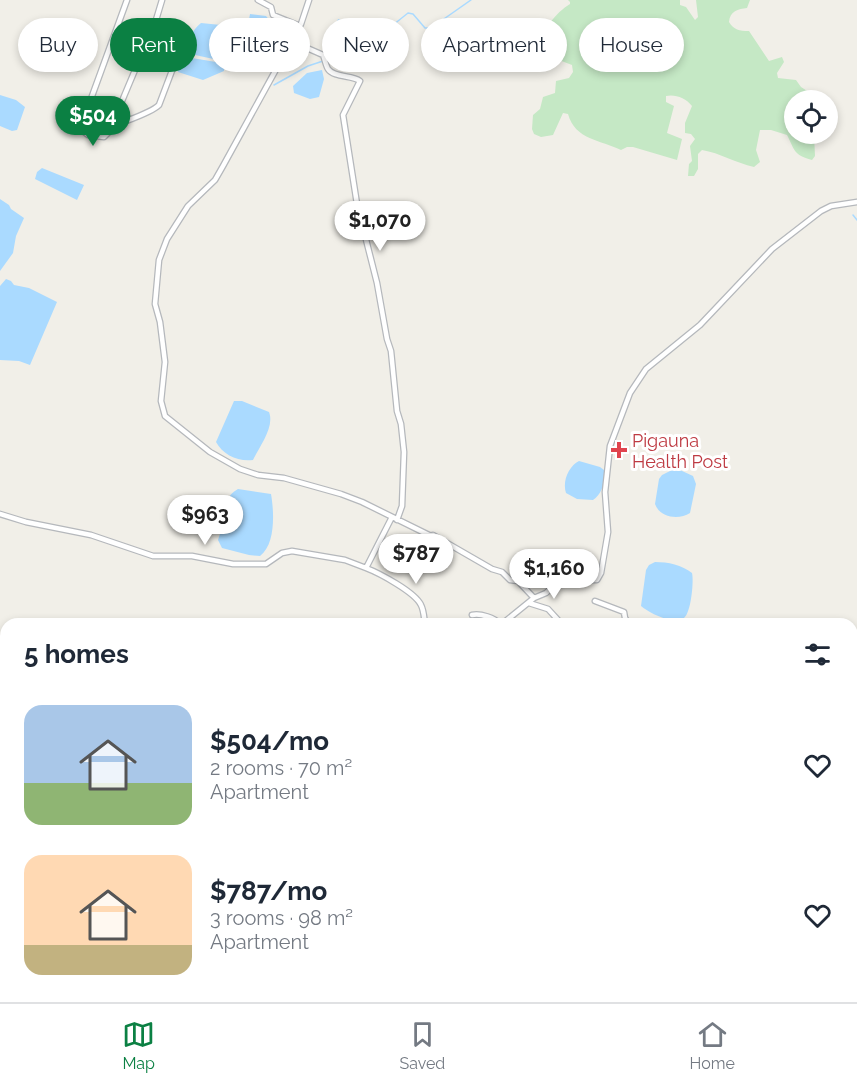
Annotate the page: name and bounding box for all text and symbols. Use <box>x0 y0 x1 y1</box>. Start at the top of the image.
chip: Buy <box>18 18 98 72</box>
chip: Rent <box>110 18 197 72</box>
chip: Filters <box>209 18 310 72</box>
chip: New <box>322 18 409 72</box>
chip: Apartment <box>421 18 567 72</box>
chip: House <box>579 18 684 72</box>
map controls <box>784 90 838 144</box>
button: locate <box>784 90 838 144</box>
pin: $504 <box>57 96 129 147</box>
text: $504 <box>69 103 117 127</box>
pin: $1,070 <box>331 201 429 252</box>
text: $1,070 <box>349 208 411 232</box>
place label: Pigauna Health Post <box>632 430 728 472</box>
marker: Pigauna Health Post <box>610 441 628 459</box>
pin: $963 <box>169 495 241 546</box>
text: $963 <box>181 502 229 526</box>
pin: $787 <box>380 534 452 585</box>
text: $787 <box>392 541 440 565</box>
pin: $1,160 <box>505 549 603 600</box>
text: $1,160 <box>523 556 585 580</box>
icon: filters <box>801 638 834 671</box>
text: 5 homes <box>24 639 129 669</box>
text: $504/mo <box>210 726 329 756</box>
icon: home <box>72 729 144 801</box>
icon: heart <box>801 749 834 782</box>
text: 2 rooms · 70 m² <box>210 756 352 780</box>
text: Apartment <box>210 780 309 804</box>
text: $787/mo <box>210 876 327 906</box>
icon: home <box>72 879 144 951</box>
icon: heart <box>801 899 834 932</box>
text: 3 rooms · 98 m² <box>210 906 353 930</box>
text: Apartment <box>210 930 309 954</box>
tab: Map <box>122 1018 155 1073</box>
tab: Saved <box>399 1018 445 1073</box>
tab: Home <box>690 1018 735 1073</box>

